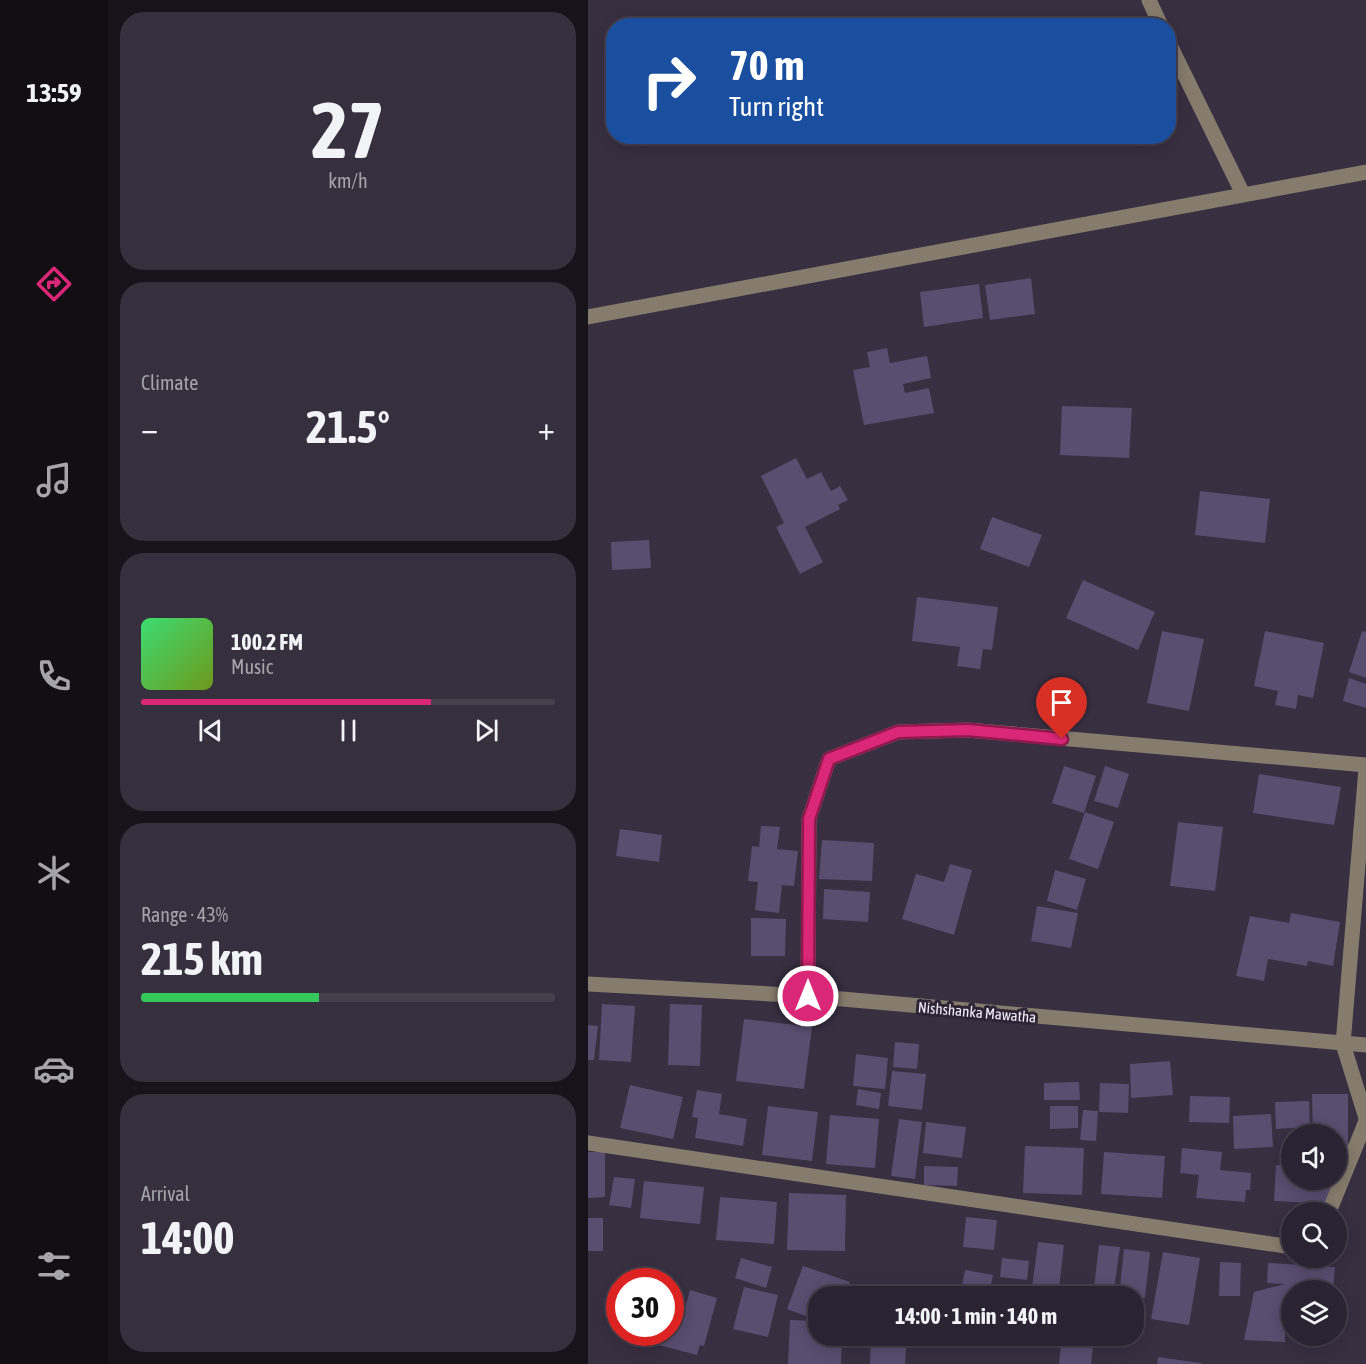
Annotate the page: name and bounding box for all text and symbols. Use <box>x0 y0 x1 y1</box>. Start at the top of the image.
text: 70 m <box>729 41 804 89</box>
icon: right <box>630 42 708 120</box>
text: 13:59 <box>26 77 82 108</box>
text: 27 <box>311 85 385 175</box>
text: Turn right <box>729 91 824 122</box>
text: km/h <box>328 169 368 192</box>
icon: directions <box>33 263 75 305</box>
text: Climate <box>141 371 198 394</box>
text: 21.5° <box>306 401 390 453</box>
text: − <box>141 409 158 447</box>
text: + <box>538 409 555 447</box>
icon: music <box>33 459 75 501</box>
text: 100.2 FM <box>231 629 303 655</box>
icon: phone <box>33 655 75 697</box>
text: Music <box>231 655 273 678</box>
pin <box>1036 677 1087 739</box>
icon: arrive <box>1045 686 1078 719</box>
icon: previous <box>194 714 227 747</box>
icon: pause <box>332 714 365 747</box>
icon: next <box>470 714 503 747</box>
icon: climate <box>33 852 75 894</box>
text: Range · 43% <box>141 903 228 926</box>
text: 215 km <box>141 933 263 985</box>
position arrow <box>776 964 840 1028</box>
street label: Nishshanka Mawatha <box>917 998 1037 1026</box>
icon: car <box>33 1048 75 1090</box>
map controls <box>1281 1124 1347 1346</box>
button: sound <box>1281 1124 1347 1190</box>
text: Arrival <box>141 1182 190 1205</box>
button: search <box>1281 1202 1347 1268</box>
text: 14:00 <box>141 1212 235 1264</box>
icon: filters <box>33 1245 75 1287</box>
speed limit sign: 30 <box>606 1268 684 1346</box>
button: layers <box>1281 1280 1347 1346</box>
text: 14:00 · 1 min · 140 m <box>895 1303 1057 1329</box>

